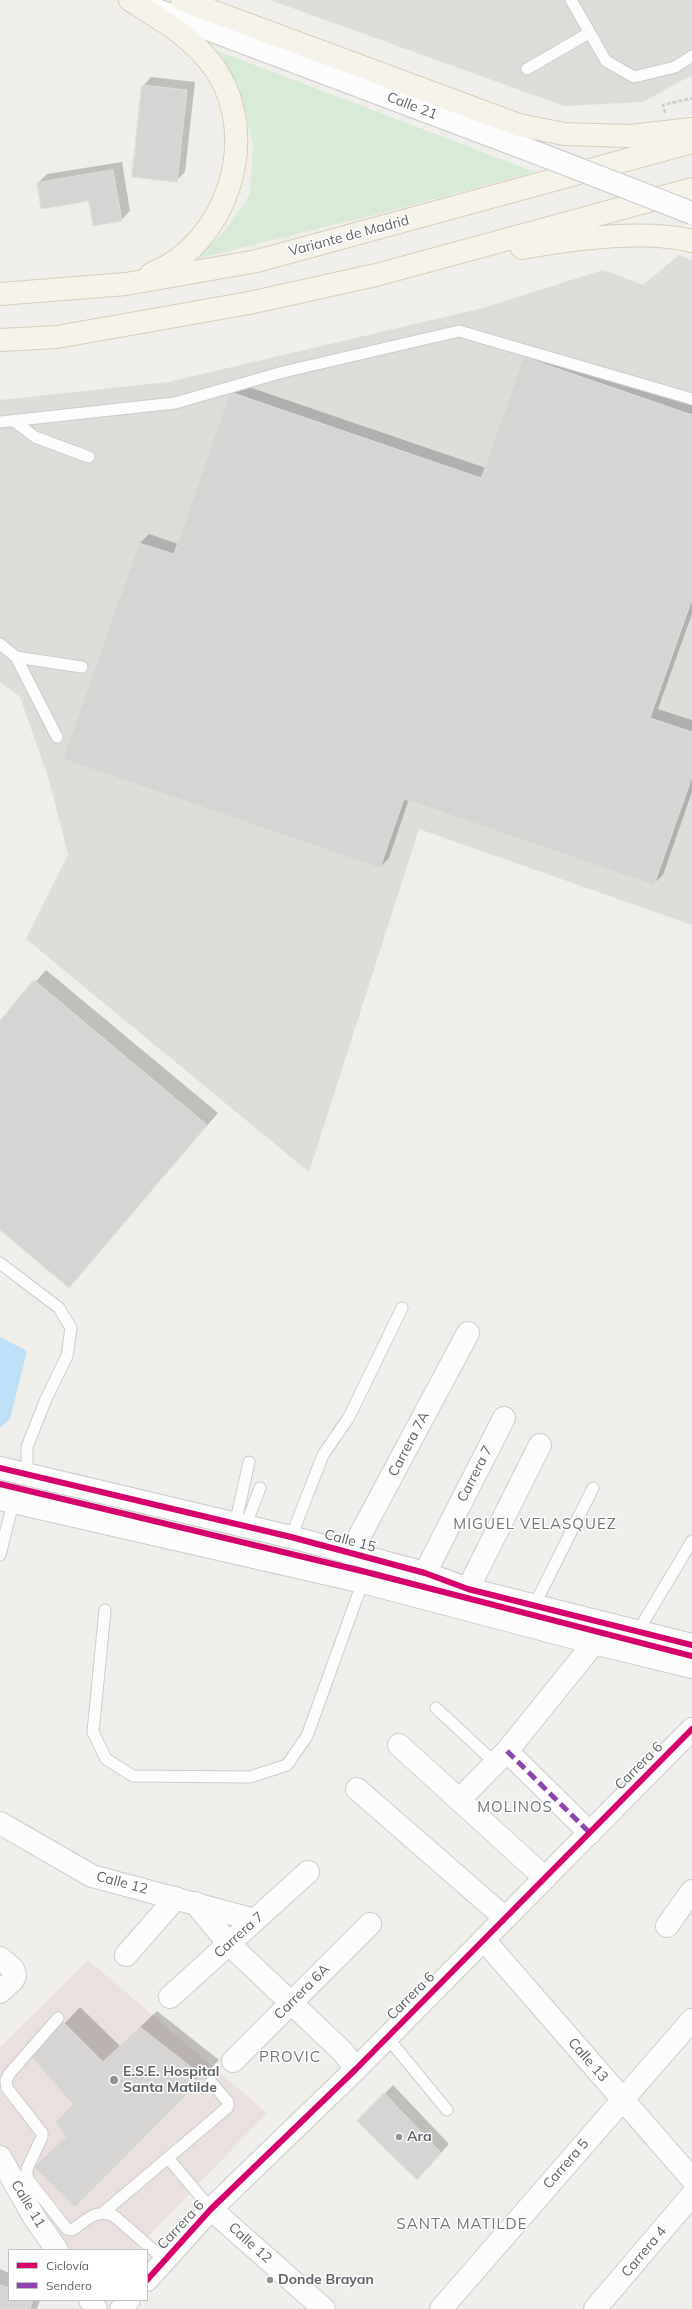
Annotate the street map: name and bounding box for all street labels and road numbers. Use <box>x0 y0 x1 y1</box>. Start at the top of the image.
street label: Calle 21 <box>384 89 440 123</box>
street label: Variante de Madrid <box>287 212 411 260</box>
street label: Carrera 7A <box>385 1409 433 1479</box>
street label: Carrera 7 <box>454 1443 496 1505</box>
street label: Calle 15 <box>322 1526 378 1556</box>
street label: Carrera 6 <box>612 1739 666 1793</box>
street label: Calle 12 <box>94 1868 150 1898</box>
street label: Carrera 7 <box>211 1908 267 1962</box>
street label: Carrera 6A <box>271 1961 333 2023</box>
street label: Carrera 6 <box>384 1969 438 2023</box>
street label: Calle 13 <box>564 2035 612 2085</box>
street label: Carrera 5 <box>540 2136 592 2192</box>
street label: Calle 11 <box>7 2177 49 2231</box>
street label: Carrera 6 <box>154 2197 208 2253</box>
street label: Calle 12 <box>225 2219 275 2267</box>
street label: Carrera 4 <box>618 2223 670 2281</box>

